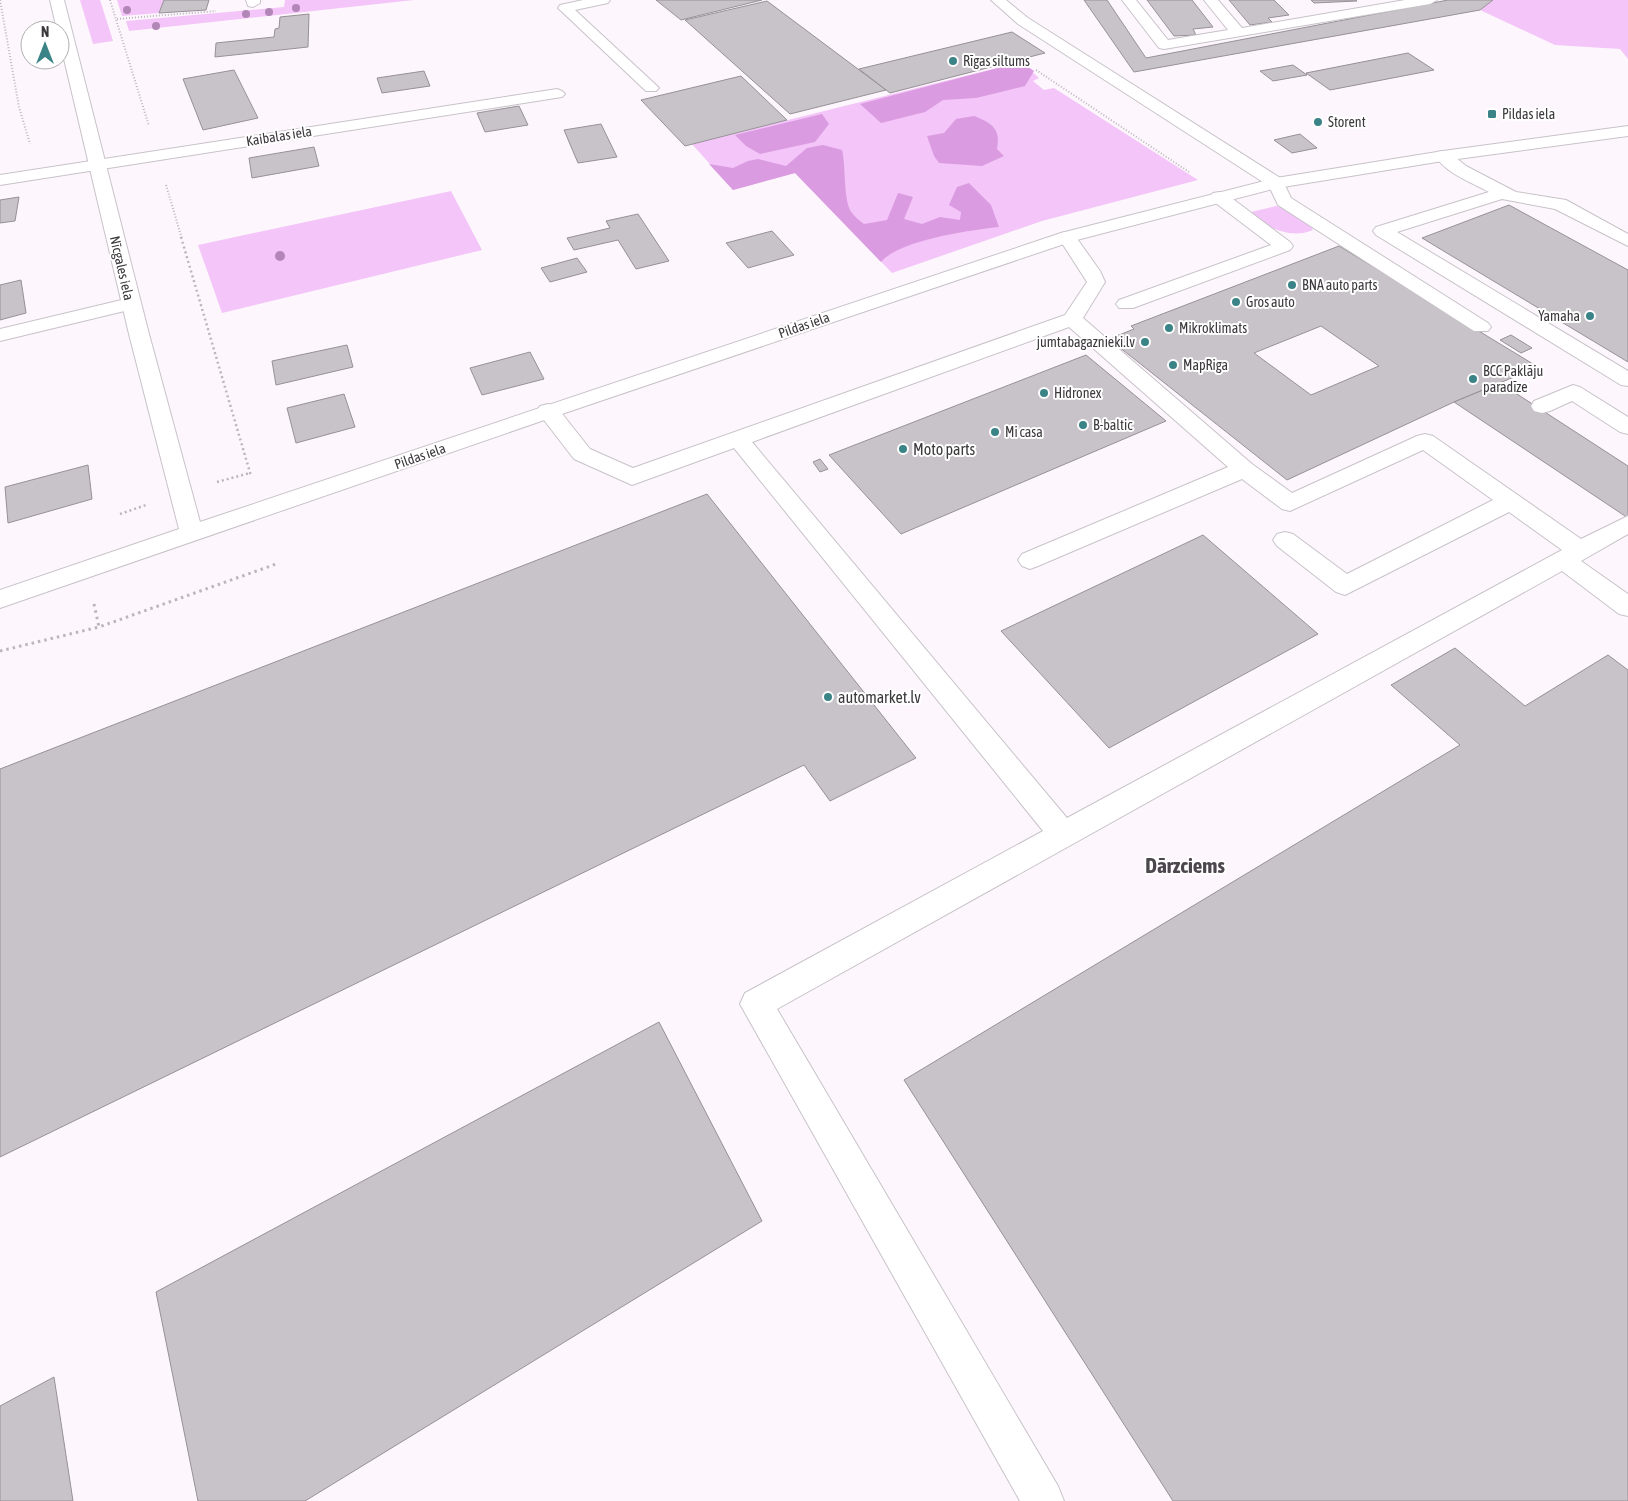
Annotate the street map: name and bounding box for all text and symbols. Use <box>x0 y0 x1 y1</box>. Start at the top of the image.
north arrow <box>20 20 70 70</box>
text: N <box>41 24 49 40</box>
place label: Rīgas siltums <box>963 53 1030 69</box>
marker: Rīgas siltums <box>947 55 959 67</box>
place label: Pildas iela <box>1502 106 1555 122</box>
marker: Pildas iela <box>1486 108 1498 120</box>
place label: Storent <box>1328 114 1366 130</box>
marker: Storent <box>1312 116 1324 128</box>
street label: Kaibalas iela <box>245 123 313 149</box>
street label: Nīcgales iela <box>107 234 137 302</box>
place label: BNA auto parts <box>1302 277 1378 293</box>
marker: BNA auto parts <box>1286 279 1298 291</box>
place label: Gros auto <box>1246 294 1295 310</box>
marker: Gros auto <box>1230 296 1242 308</box>
place label: Yamaha <box>1538 308 1580 324</box>
street label: Pildas iela <box>776 309 832 341</box>
marker: Yamaha <box>1584 310 1596 322</box>
place label: Mikroklimats <box>1179 320 1247 336</box>
marker: Mikroklimats <box>1163 322 1175 334</box>
place label: jumtabagaznieki.lv <box>1036 334 1135 350</box>
marker: jumtabagaznieki.lv <box>1139 336 1151 348</box>
place label: MapRiga <box>1183 357 1228 373</box>
marker: MapRiga <box>1167 359 1179 371</box>
place label: BCC Paklāju paradīze <box>1483 363 1543 395</box>
marker: BCC Paklāju paradīze <box>1467 373 1479 385</box>
place label: Hidronex <box>1054 385 1102 401</box>
marker: Hidronex <box>1038 387 1050 399</box>
place label: B-baltic <box>1093 417 1133 433</box>
marker: B-baltic <box>1077 419 1089 431</box>
place label: Mi casa <box>1005 424 1043 440</box>
marker: Mi casa <box>989 426 1001 438</box>
street label: Pildas iela <box>392 440 448 472</box>
place label: Moto parts <box>913 440 976 459</box>
marker: Moto parts <box>897 443 909 455</box>
place label: automarket.lv <box>838 688 921 706</box>
marker: automarket.lv <box>822 691 834 703</box>
district label: Dārzciems <box>1145 853 1225 877</box>

